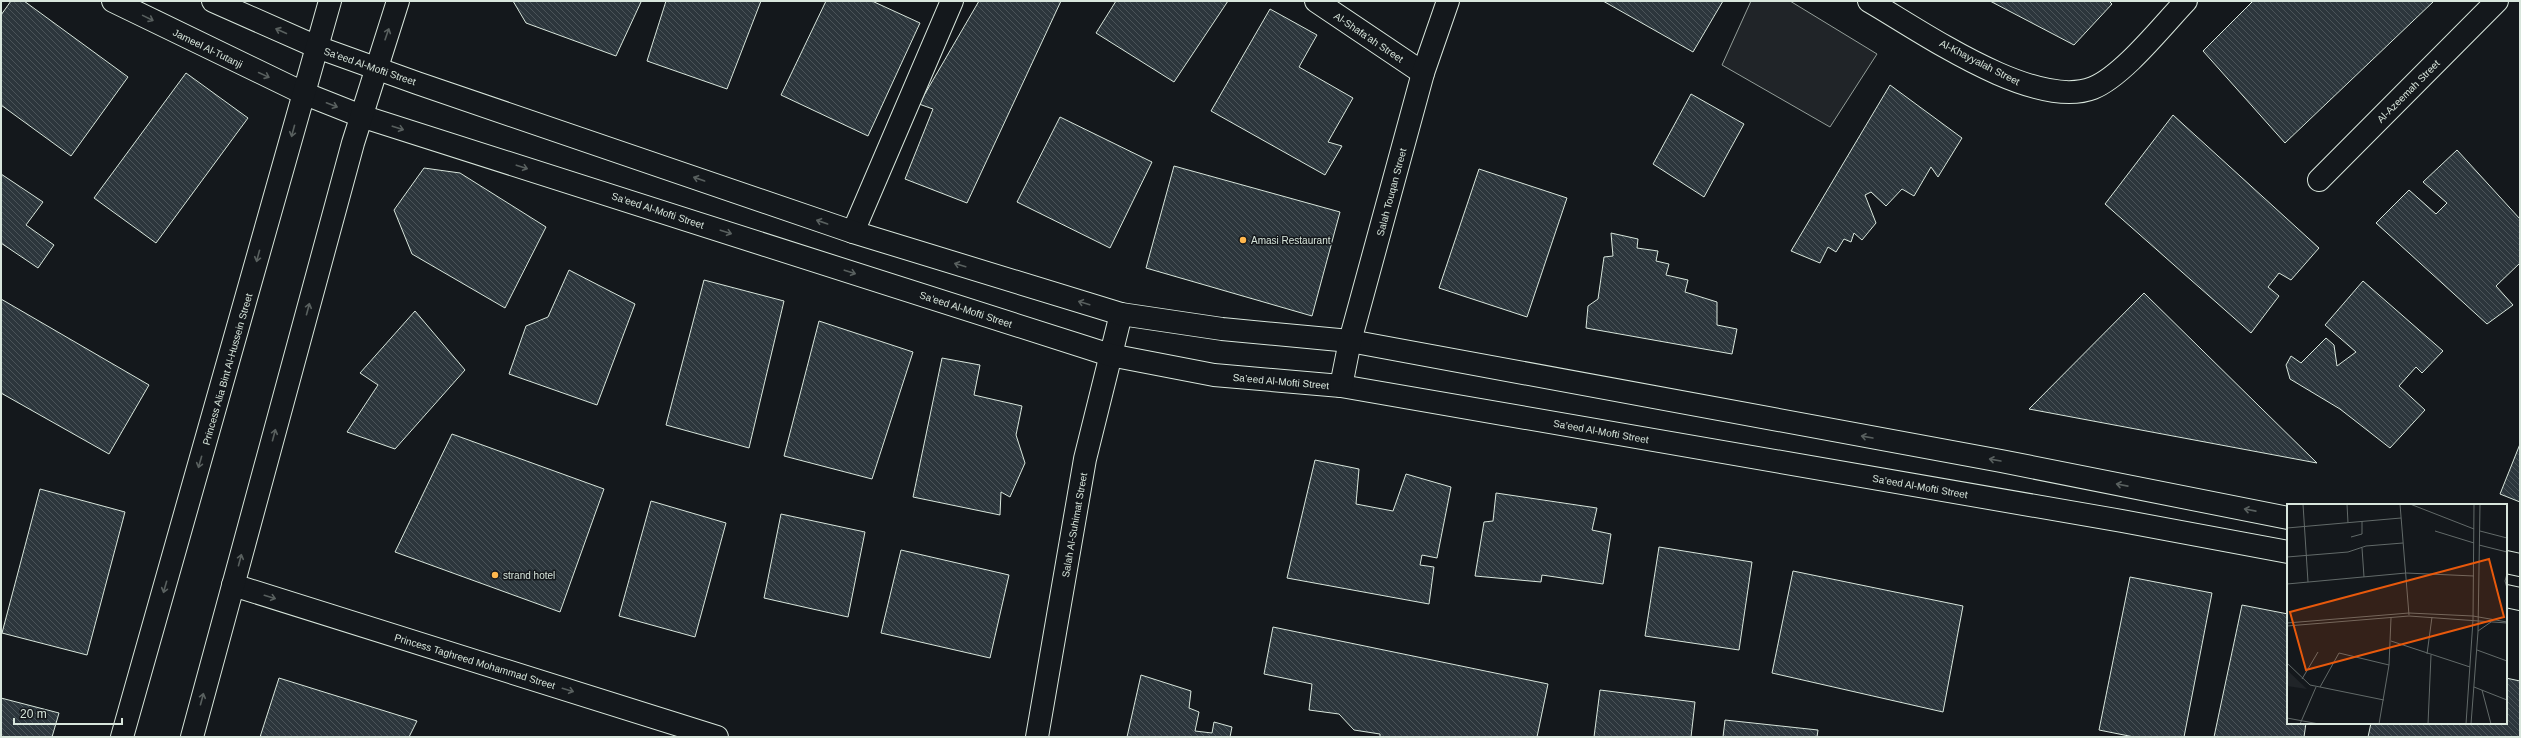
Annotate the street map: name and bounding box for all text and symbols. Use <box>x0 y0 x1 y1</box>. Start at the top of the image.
street label: Al-Shafa‘ah Street <box>1332 10 1406 65</box>
one-way arrow <box>141 15 153 22</box>
street label: Jameel Al-Tutanji <box>171 27 244 70</box>
one-way arrow <box>276 27 288 34</box>
one-way arrow <box>384 28 391 41</box>
street label: Al-Khayyalah Street <box>1938 37 2022 88</box>
street label: Sa’eed Al-Mofti Street <box>322 46 418 87</box>
street label: Al-Azeemah Street <box>2375 58 2442 125</box>
one-way arrow <box>258 72 270 79</box>
one-way arrow <box>326 101 338 109</box>
one-way arrow <box>288 124 296 137</box>
one-way arrow <box>392 125 405 132</box>
street label: Salah Touqan Street <box>1374 147 1409 237</box>
one-way arrow <box>516 164 529 171</box>
one-way arrow <box>694 175 706 183</box>
street label: Sa’eed Al-Mofti Street <box>610 190 706 231</box>
one-way arrow <box>817 217 829 225</box>
one-way arrow <box>720 229 733 236</box>
marker: Amasi Restaurant <box>1238 235 1248 245</box>
place label: Amasi Restaurant <box>1251 235 1331 246</box>
one-way arrow <box>254 250 261 263</box>
one-way arrow <box>953 261 966 268</box>
one-way arrow <box>843 269 856 276</box>
street label: Sa’eed Al-Mofti Street <box>918 289 1014 330</box>
street label: Princess Alia Bint Al-Hussein Street <box>201 292 255 446</box>
one-way arrow <box>1078 299 1091 306</box>
one-way arrow <box>305 303 312 316</box>
street label: Sa’eed Al-Mofti Street <box>1232 372 1330 391</box>
street label: Sa’eed Al-Mofti Street <box>1552 418 1650 445</box>
one-way arrow <box>271 429 278 442</box>
one-way arrow <box>1861 432 1874 440</box>
one-way arrow <box>196 456 203 469</box>
one-way arrow <box>1989 456 2002 464</box>
street label: Salah Al-Suhimat Street <box>1060 472 1089 578</box>
street label: Sa’eed Al-Mofti Street <box>1871 473 1969 500</box>
one-way arrow <box>2116 481 2129 489</box>
inset map <box>2287 504 2507 724</box>
one-way arrow <box>2244 506 2257 514</box>
one-way arrow <box>237 554 244 567</box>
marker: strand hotel <box>490 570 500 580</box>
place label: strand hotel <box>503 570 555 581</box>
one-way arrow <box>161 581 168 594</box>
one-way arrow <box>264 594 277 601</box>
street label: Princess Taghreed Mohammad Street <box>393 632 557 691</box>
one-way arrow <box>561 687 574 694</box>
one-way arrow <box>199 693 207 706</box>
scale bar <box>14 700 122 726</box>
text: 20 m <box>20 707 47 721</box>

